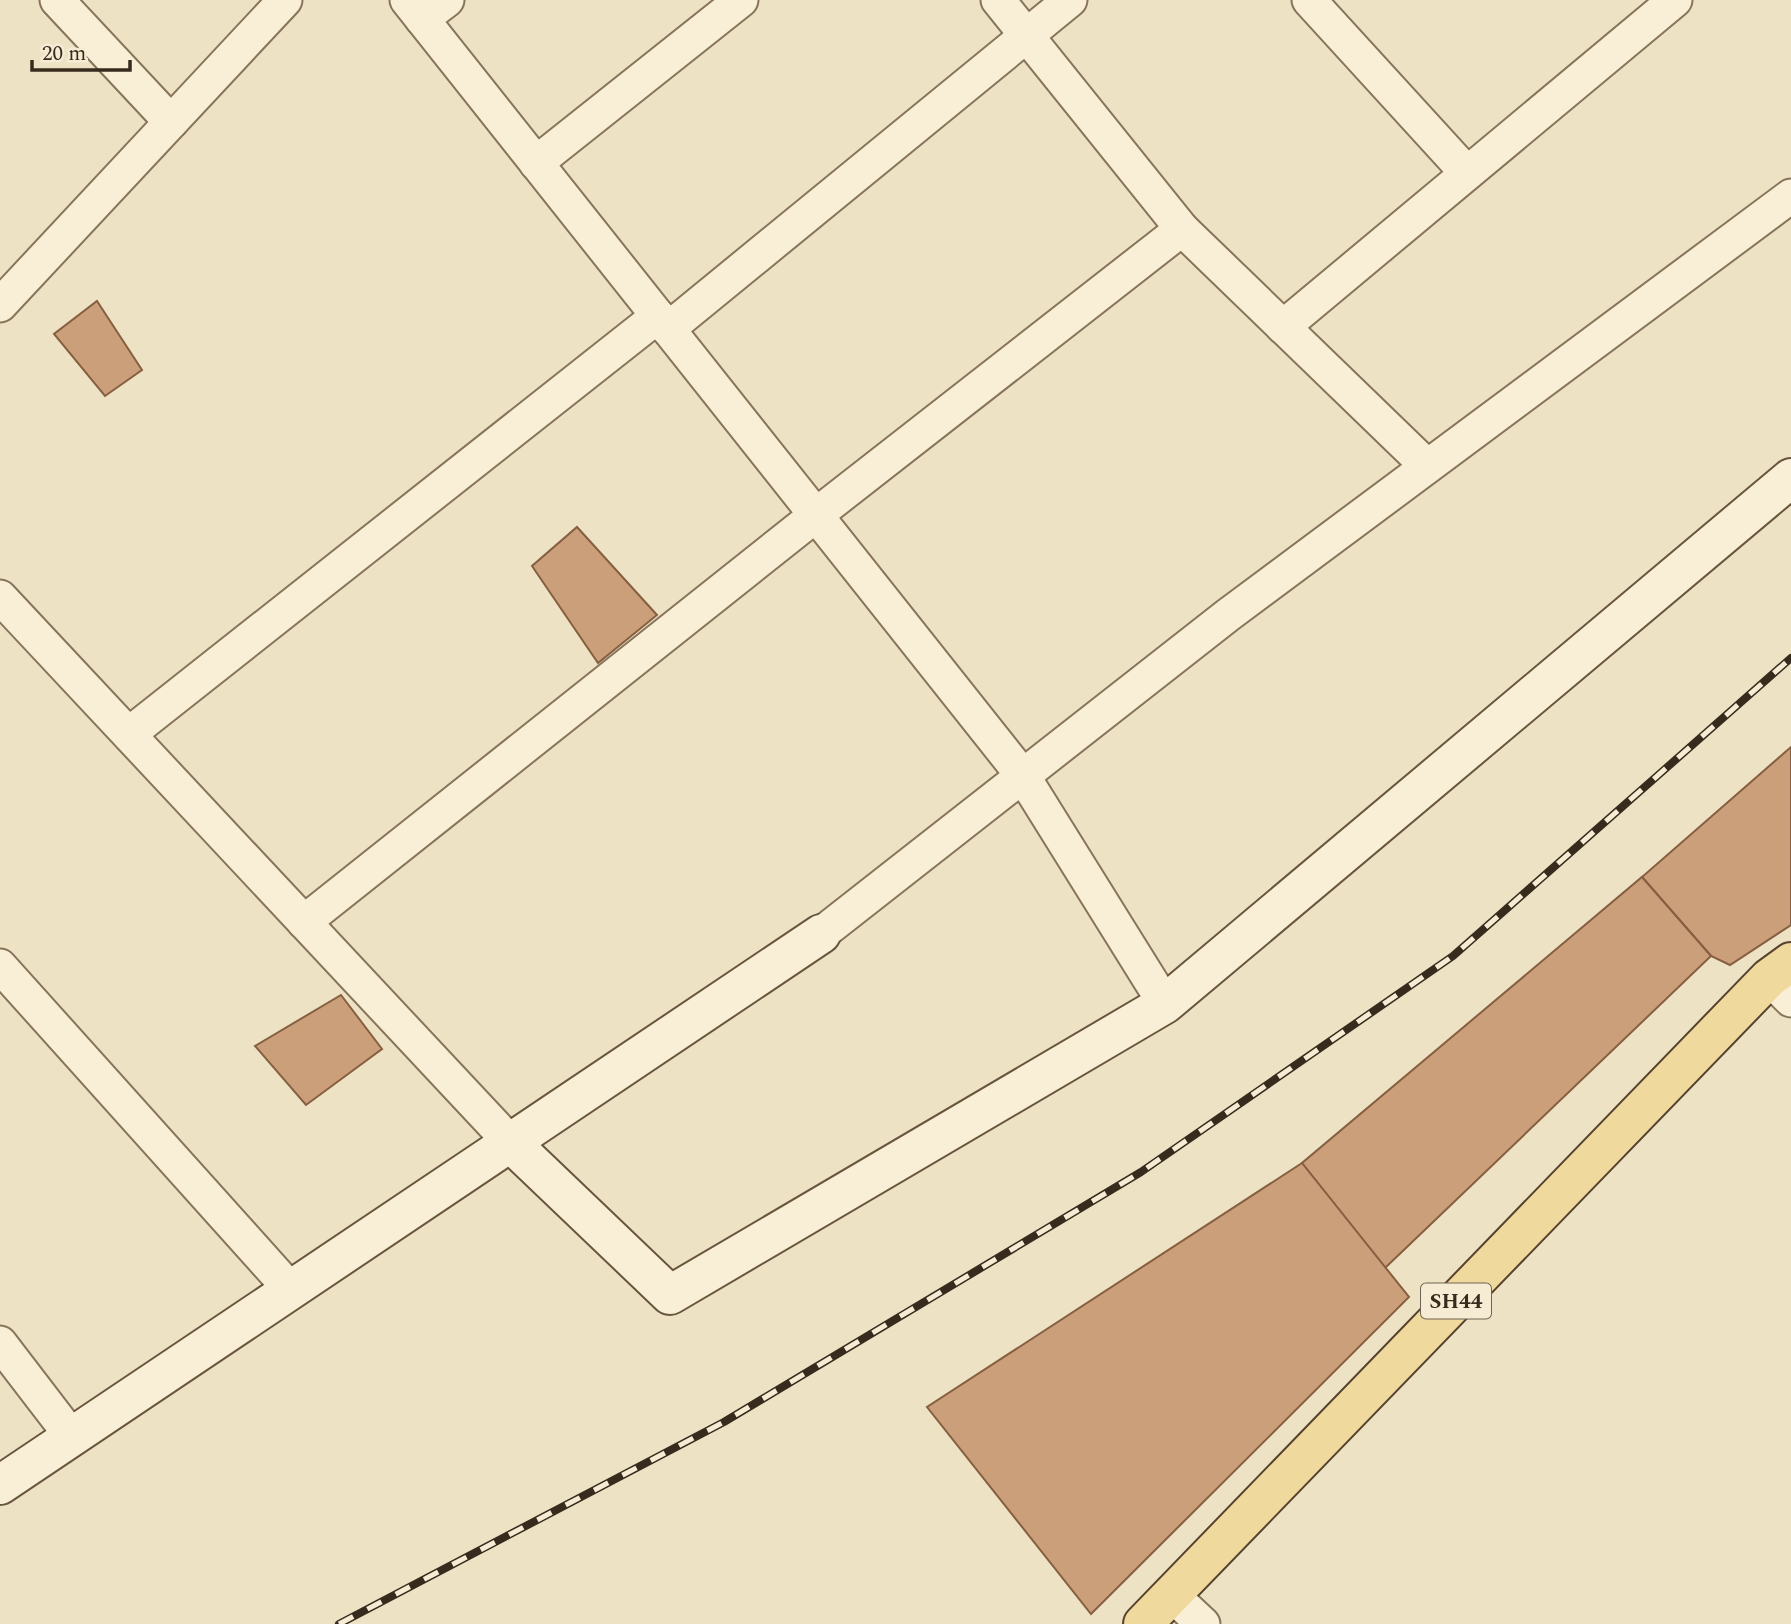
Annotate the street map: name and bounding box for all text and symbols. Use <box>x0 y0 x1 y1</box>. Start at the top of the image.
scale bar <box>32 28 130 72</box>
text: 20 m <box>42 38 86 70</box>
road number: SH44 <box>1421 1284 1491 1318</box>

